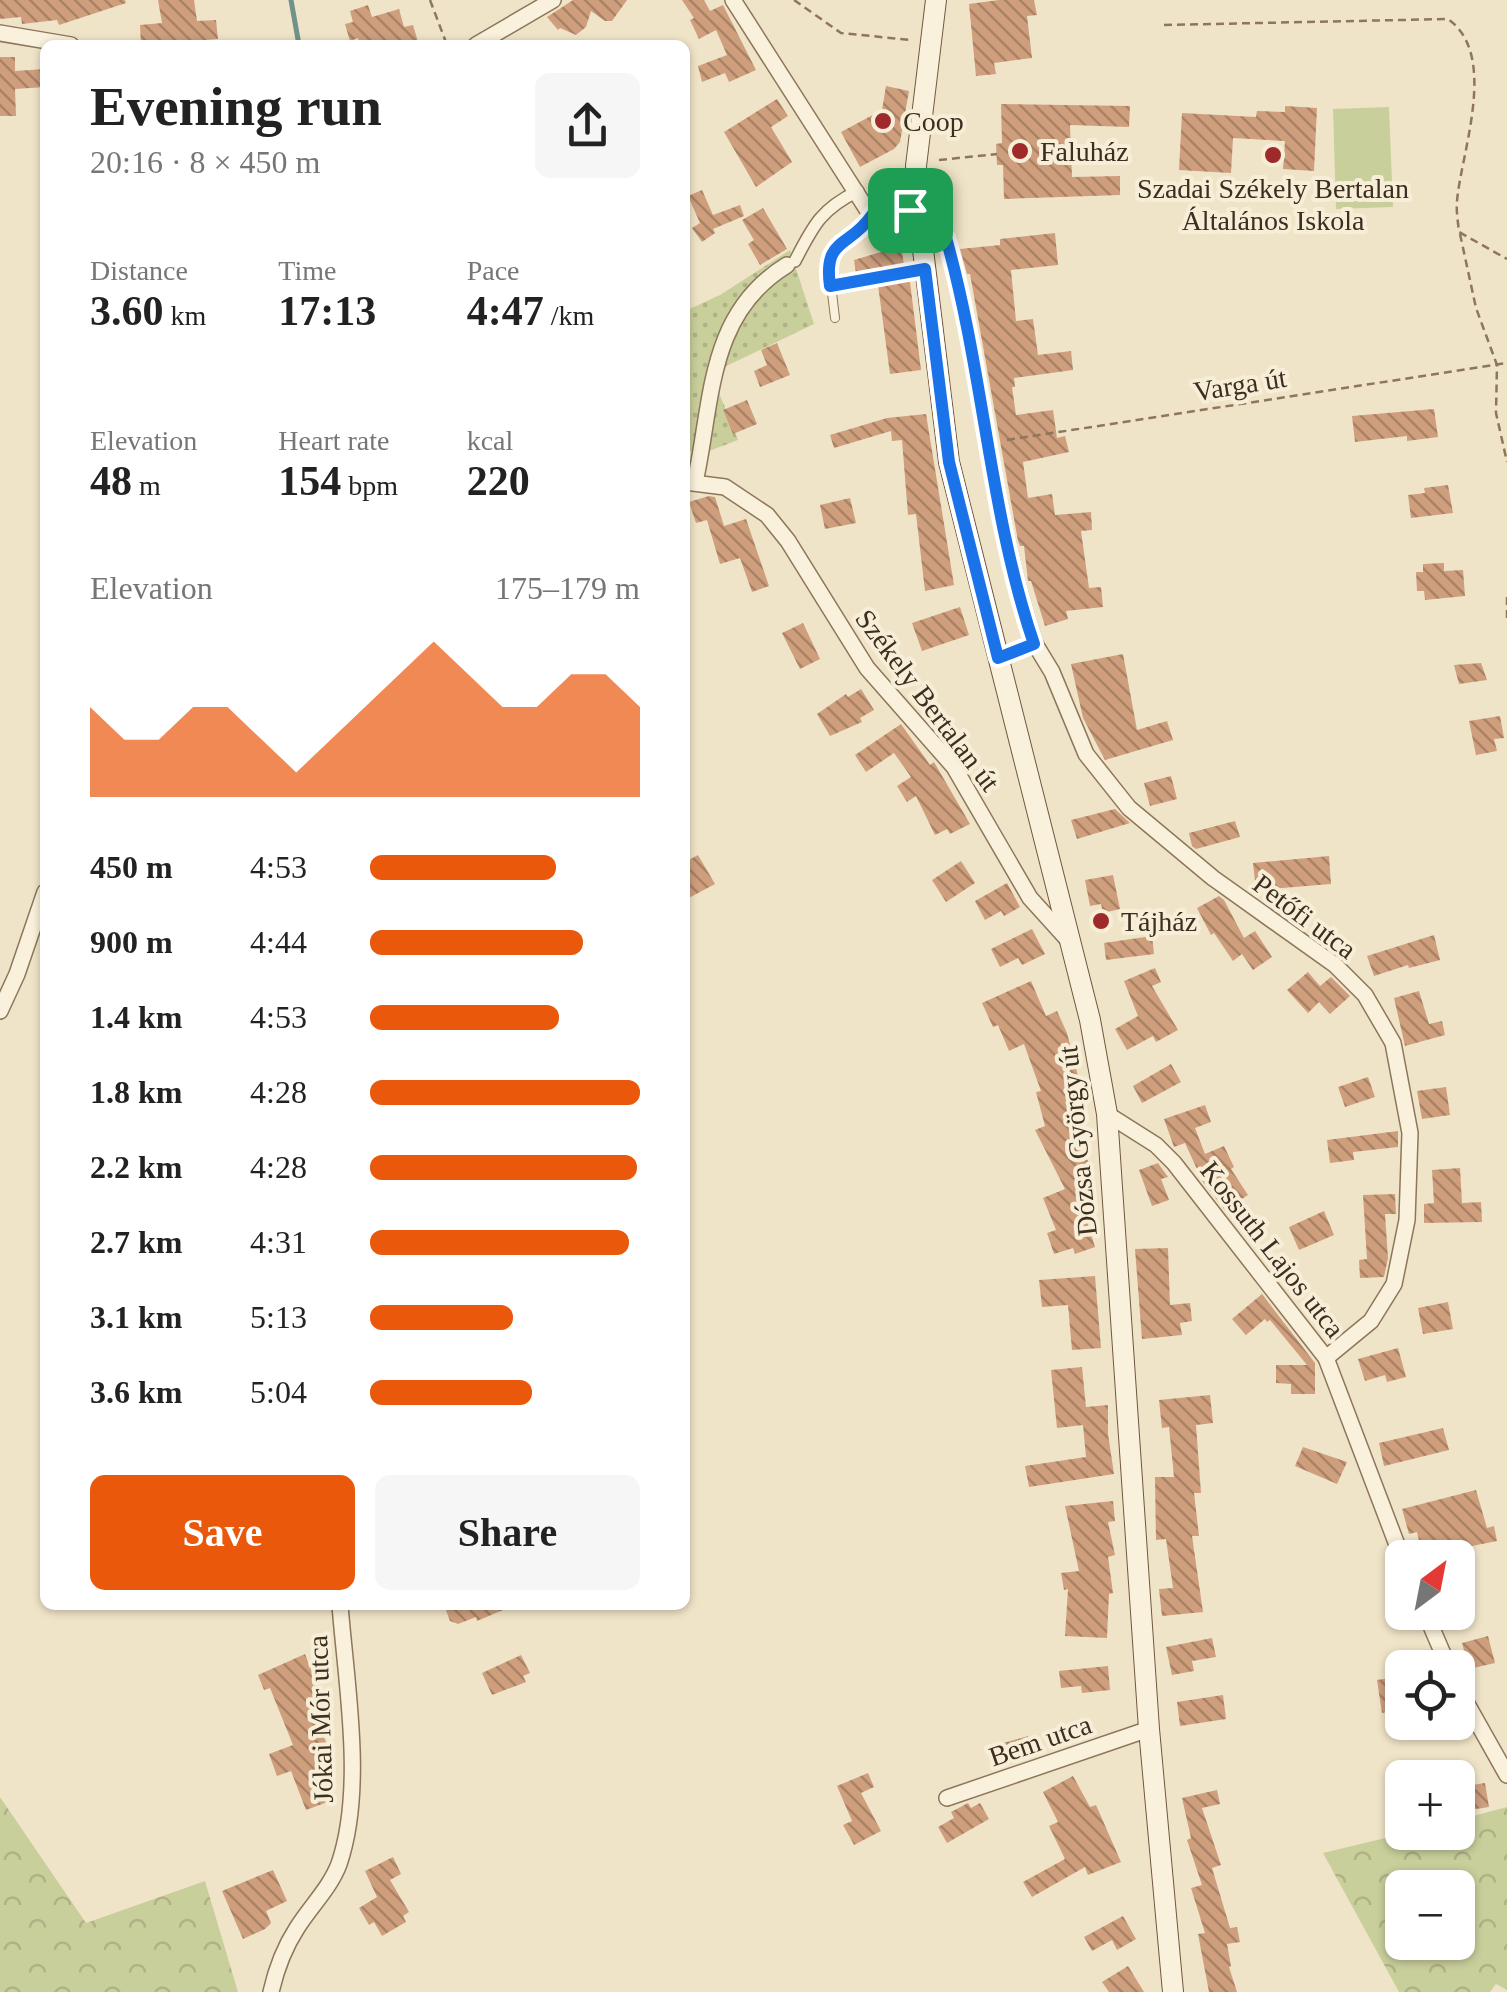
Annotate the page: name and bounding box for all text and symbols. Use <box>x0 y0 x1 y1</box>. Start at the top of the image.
button: share <box>535 73 640 178</box>
text: Evening run <box>90 76 382 137</box>
place label: Coop <box>903 106 964 137</box>
marker: Coop <box>872 110 894 132</box>
place label: Faluház <box>1040 136 1129 167</box>
marker: Faluház <box>1009 140 1031 162</box>
text: 20:16 · 8 × 450 m <box>90 144 320 180</box>
marker: Szadai Székely Bertalan Általános Iskola <box>1262 144 1284 166</box>
pin <box>868 168 953 253</box>
place label: Szadai Székely Bertalan Általános Iskola <box>1137 173 1409 236</box>
icon: arrive <box>883 183 938 238</box>
text: Distance <box>90 255 188 286</box>
text: Time <box>278 255 336 286</box>
text: Pace <box>467 255 520 286</box>
text: 3.60 <box>90 288 164 334</box>
text: 17:13 <box>278 288 376 334</box>
text: 4:47 <box>467 288 544 334</box>
text: km <box>164 300 206 331</box>
text: /km <box>544 300 594 331</box>
street label: Varga út <box>1191 362 1289 407</box>
text: Elevation <box>90 425 197 456</box>
text: Heart rate <box>278 425 389 456</box>
text: kcal <box>467 425 513 456</box>
text: 48 <box>90 458 132 504</box>
text: 154 <box>278 458 341 504</box>
text: 220 <box>467 458 530 504</box>
text: m <box>132 470 161 501</box>
text: bpm <box>341 470 398 501</box>
text: Elevation <box>90 570 213 606</box>
text: 175–179 m <box>495 570 640 606</box>
street label: Székely Bertalan út <box>849 603 1006 797</box>
text: 450 m <box>90 849 173 885</box>
text: 4:53 <box>250 849 307 885</box>
street label: Petőfi utca <box>1247 868 1363 965</box>
place label: Tájház <box>1121 906 1197 937</box>
marker: Tájház <box>1090 910 1112 932</box>
text: 900 m <box>90 924 173 960</box>
text: 4:44 <box>250 924 307 960</box>
text: 1.4 km <box>90 999 182 1035</box>
text: 4:53 <box>250 999 307 1035</box>
street label: Dózsa György út <box>1052 1044 1103 1237</box>
text: 1.8 km <box>90 1074 182 1110</box>
text: 4:28 <box>250 1074 307 1110</box>
text: 2.2 km <box>90 1149 182 1185</box>
text: 4:28 <box>250 1149 307 1185</box>
street label: Kossuth Lajos utca <box>1194 1155 1351 1344</box>
text: 2.7 km <box>90 1224 182 1260</box>
text: 4:31 <box>250 1224 307 1260</box>
text: 3.1 km <box>90 1299 182 1335</box>
text: 5:13 <box>250 1299 307 1335</box>
text: 3.6 km <box>90 1374 182 1410</box>
text: 5:04 <box>250 1374 307 1410</box>
button: Save <box>90 1475 355 1590</box>
button: Share <box>375 1475 640 1590</box>
north arrow <box>1385 1540 1475 1630</box>
map controls <box>1385 1540 1475 1960</box>
street label: Jókai Mór utca <box>302 1634 339 1803</box>
button: locate <box>1385 1650 1475 1740</box>
street label: Bem utca <box>985 1708 1096 1772</box>
button: + <box>1385 1760 1475 1850</box>
button: − <box>1385 1870 1475 1960</box>

